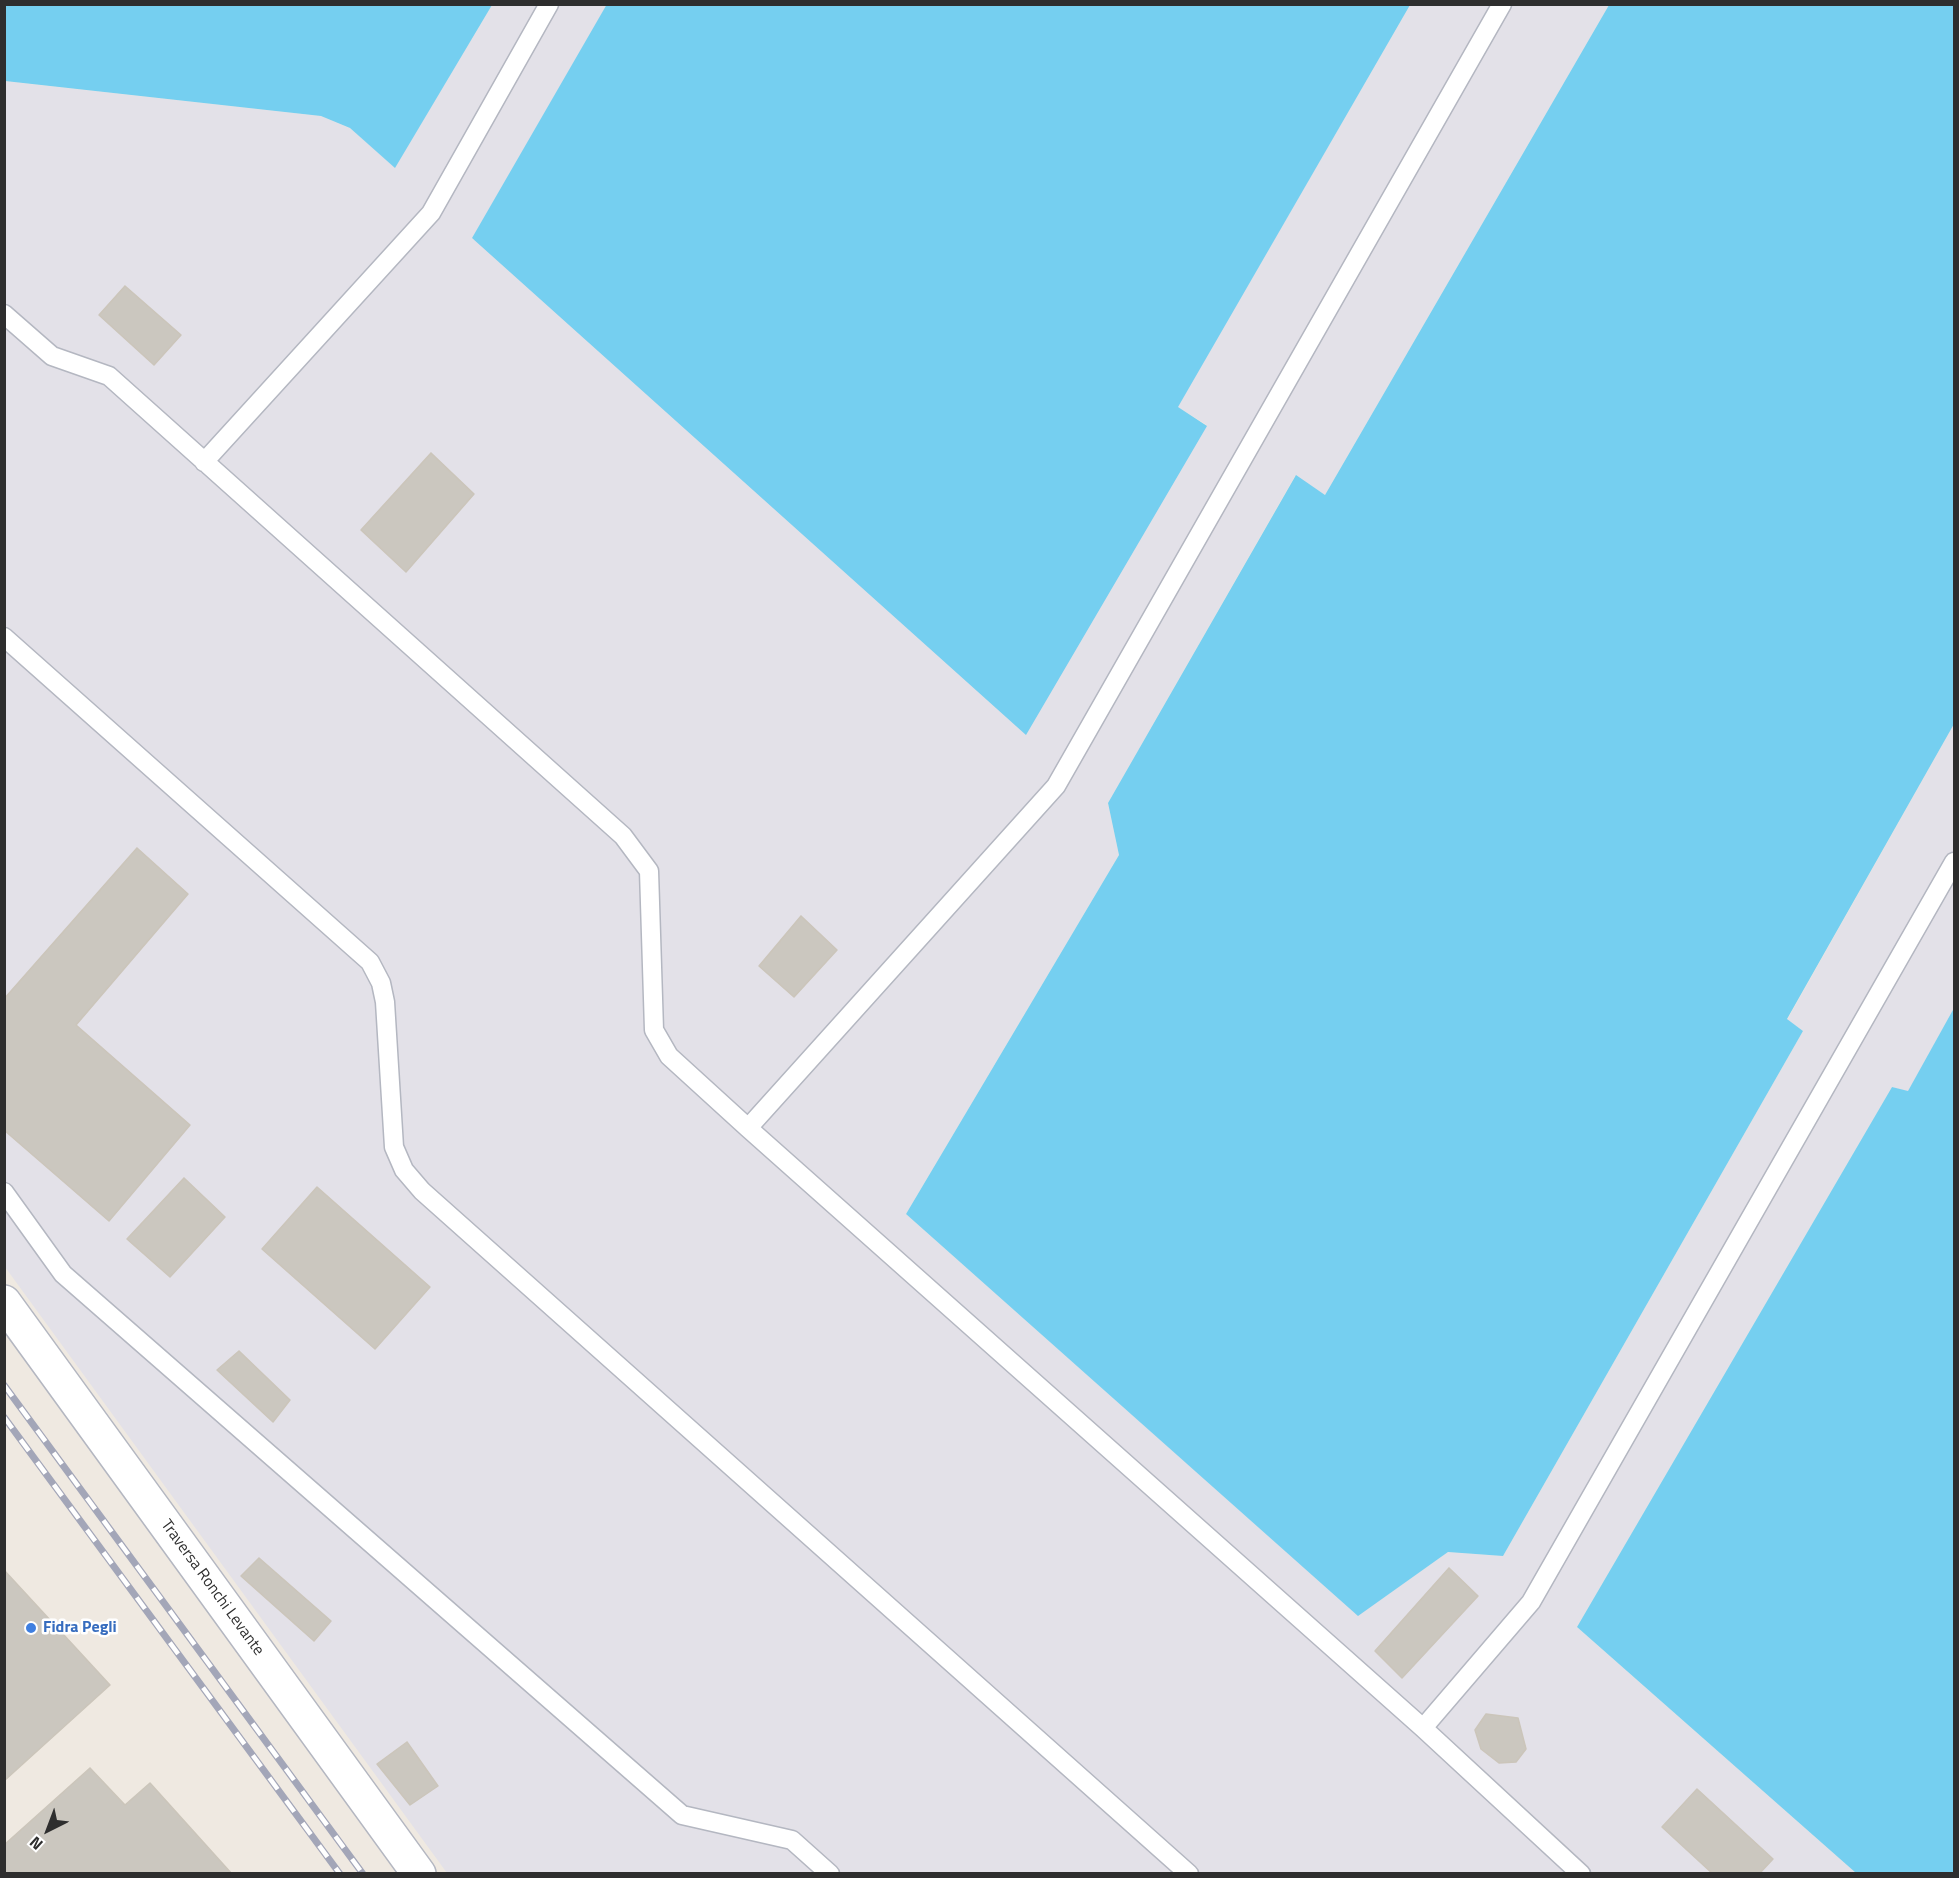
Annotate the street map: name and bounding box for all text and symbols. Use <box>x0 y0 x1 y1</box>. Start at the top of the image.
street label: Traversa Ronchi Levante <box>156 1516 268 1660</box>
place label: Fidra Pegli <box>43 1618 117 1638</box>
marker: Fidra Pegli <box>24 1621 38 1635</box>
north arrow <box>18 1800 78 1860</box>
text: N <box>24 1831 48 1856</box>

